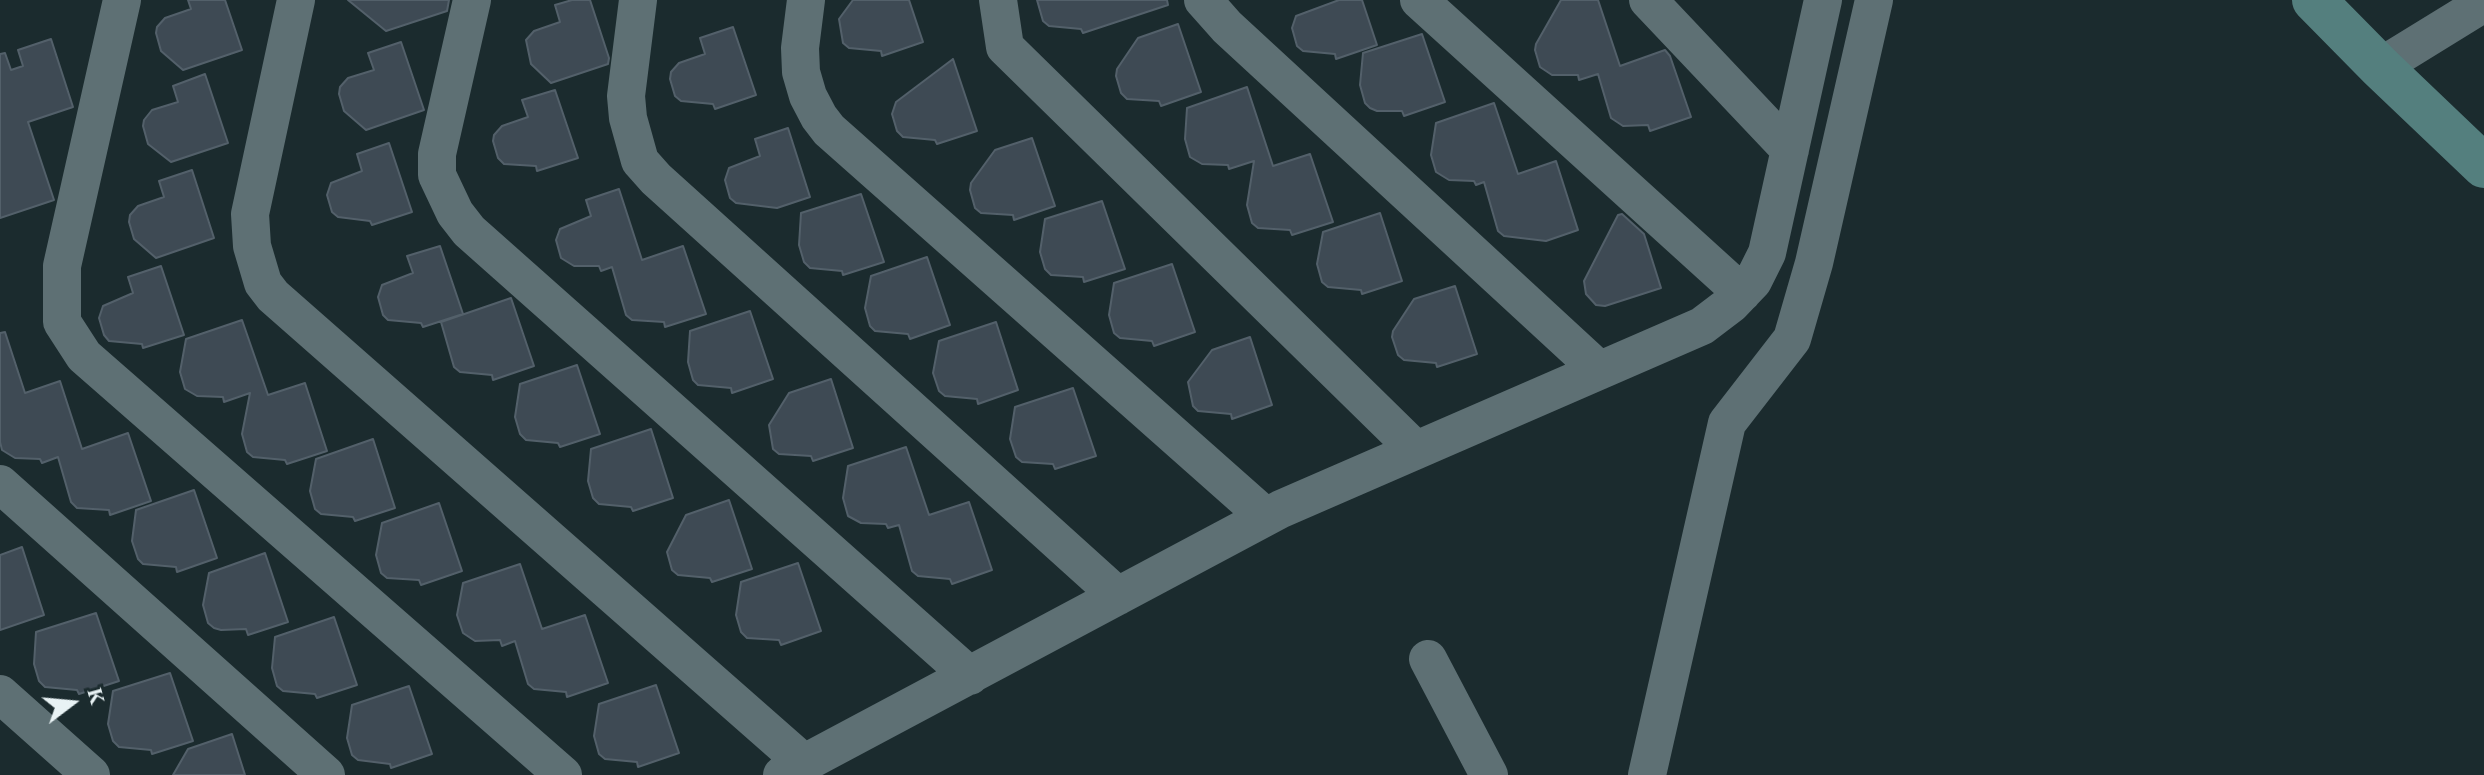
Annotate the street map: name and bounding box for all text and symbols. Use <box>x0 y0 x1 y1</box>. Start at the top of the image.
north arrow <box>32 663 112 743</box>
text: K <box>77 684 114 709</box>

